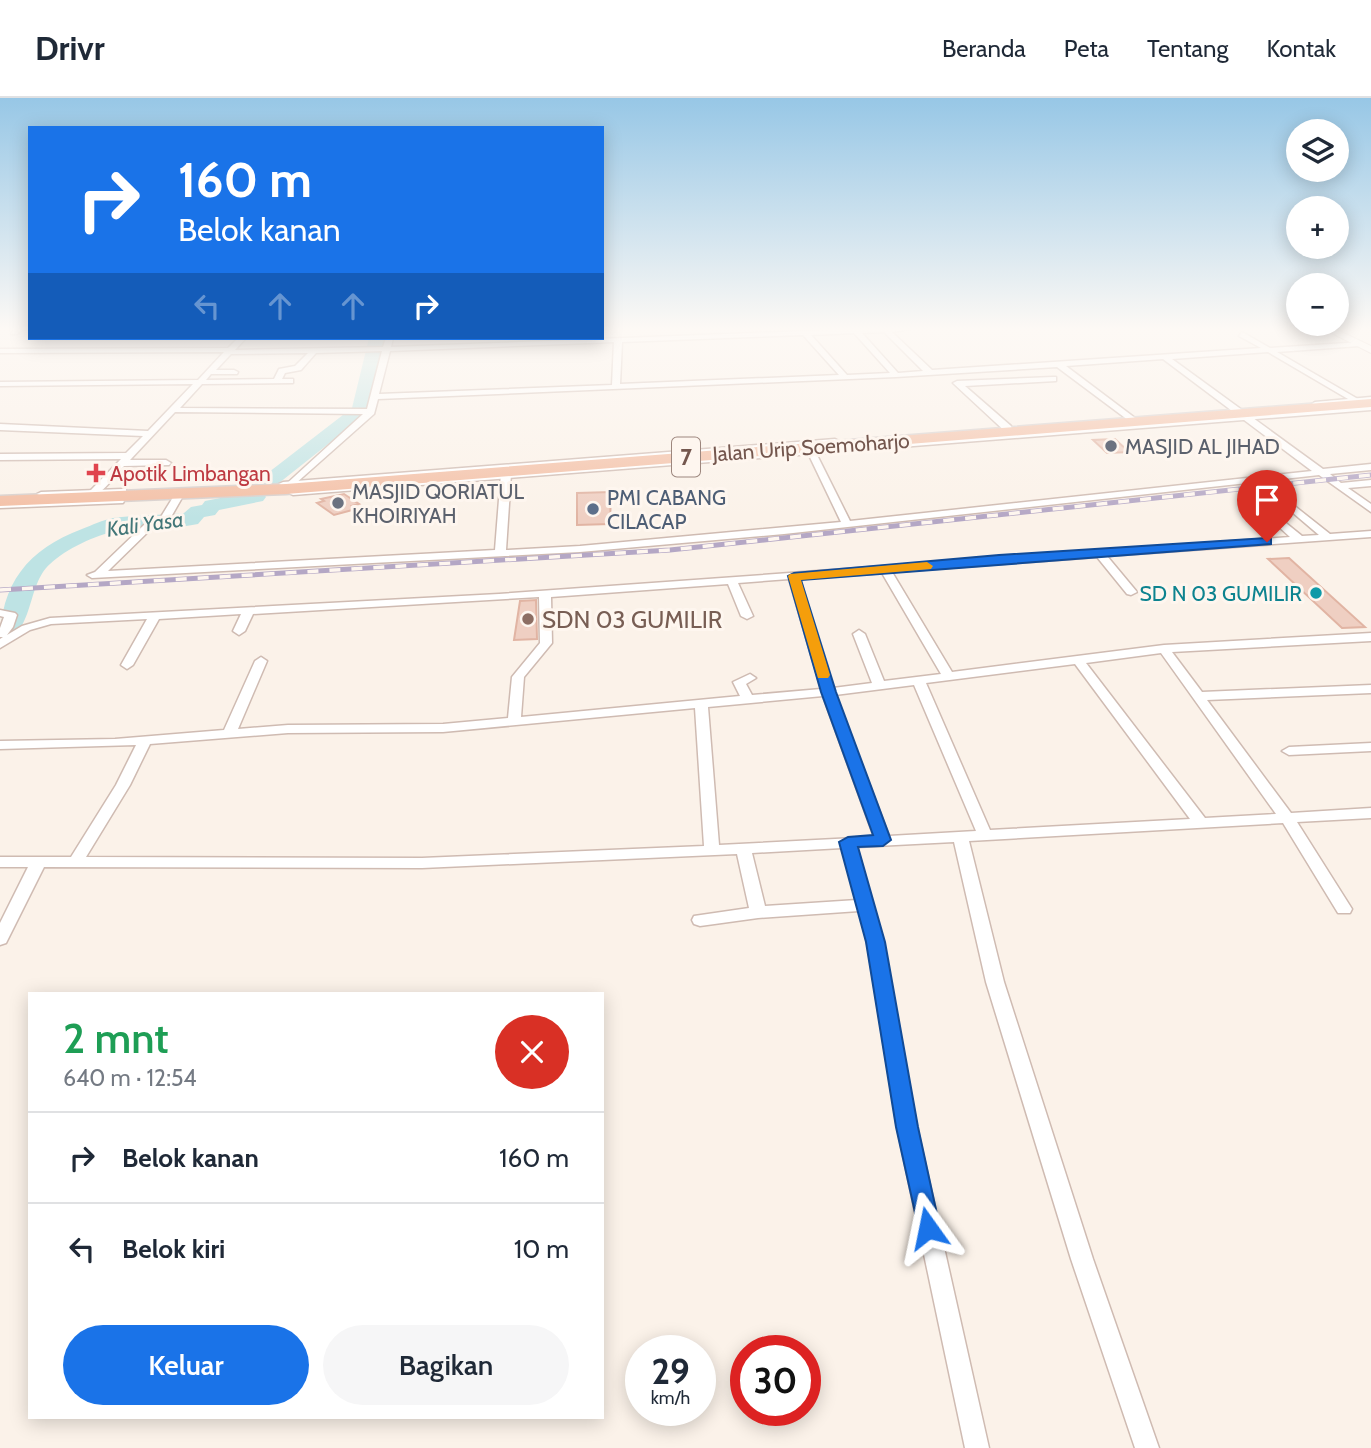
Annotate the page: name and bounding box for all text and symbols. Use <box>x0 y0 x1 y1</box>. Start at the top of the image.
text: Drivr <box>35 28 105 68</box>
text: Beranda <box>942 34 1026 63</box>
text: Peta <box>1064 34 1109 63</box>
text: Tentang <box>1147 34 1228 63</box>
text: Kontak <box>1266 34 1336 63</box>
map controls <box>1286 119 1349 336</box>
button: layers <box>1286 119 1349 182</box>
text: 160 m <box>178 150 312 209</box>
icon: right <box>63 154 154 245</box>
button: + <box>1286 196 1349 259</box>
text: Belok kanan <box>178 210 341 249</box>
button: − <box>1286 273 1349 336</box>
icon: left <box>188 287 226 325</box>
icon: ahead <box>261 287 299 325</box>
icon: ahead <box>334 287 372 325</box>
icon: right <box>407 287 445 325</box>
street label: Jalan Urip Soemoharjo <box>710 428 911 467</box>
place label: MASJID AL JIHAD <box>1125 434 1280 459</box>
road number: 7 <box>672 438 700 476</box>
marker: MASJID AL JIHAD <box>1103 438 1119 454</box>
place label: Apotik Limbangan <box>110 461 271 486</box>
marker: Apotik Limbangan <box>88 465 104 481</box>
pin <box>1237 470 1297 542</box>
place label: MASJID QORIATUL KHOIRIYAH <box>352 479 525 528</box>
icon: arrive <box>1248 481 1286 519</box>
place label: PMI CABANG CILACAP <box>607 485 726 534</box>
marker: MASJID QORIATUL KHOIRIYAH <box>330 495 346 511</box>
marker: PMI CABANG CILACAP <box>585 501 601 517</box>
water label: Kali Yasa <box>105 506 185 542</box>
place label: SD N 03 GUMILIR <box>1140 581 1302 606</box>
marker: SD N 03 GUMILIR <box>1308 585 1324 601</box>
place label: SDN 03 GUMILIR <box>542 605 723 634</box>
marker: SDN 03 GUMILIR <box>520 611 536 627</box>
text: 2 mnt <box>63 1012 169 1064</box>
button: close <box>495 1015 569 1089</box>
text: 640 m · 12:54 <box>63 1064 197 1092</box>
icon: right <box>63 1139 101 1177</box>
text: Belok kanan <box>122 1142 259 1174</box>
text: 160 m <box>499 1142 569 1174</box>
position arrow <box>891 1191 965 1265</box>
icon: left <box>63 1230 101 1268</box>
text: Belok kiri <box>122 1233 225 1265</box>
text: 10 m <box>514 1233 569 1265</box>
button: Keluar <box>63 1325 309 1405</box>
button: Bagikan <box>323 1325 569 1405</box>
speed limit sign: 30 <box>730 1335 821 1426</box>
text: 29 <box>651 1350 690 1393</box>
text: km/h <box>651 1387 690 1409</box>

